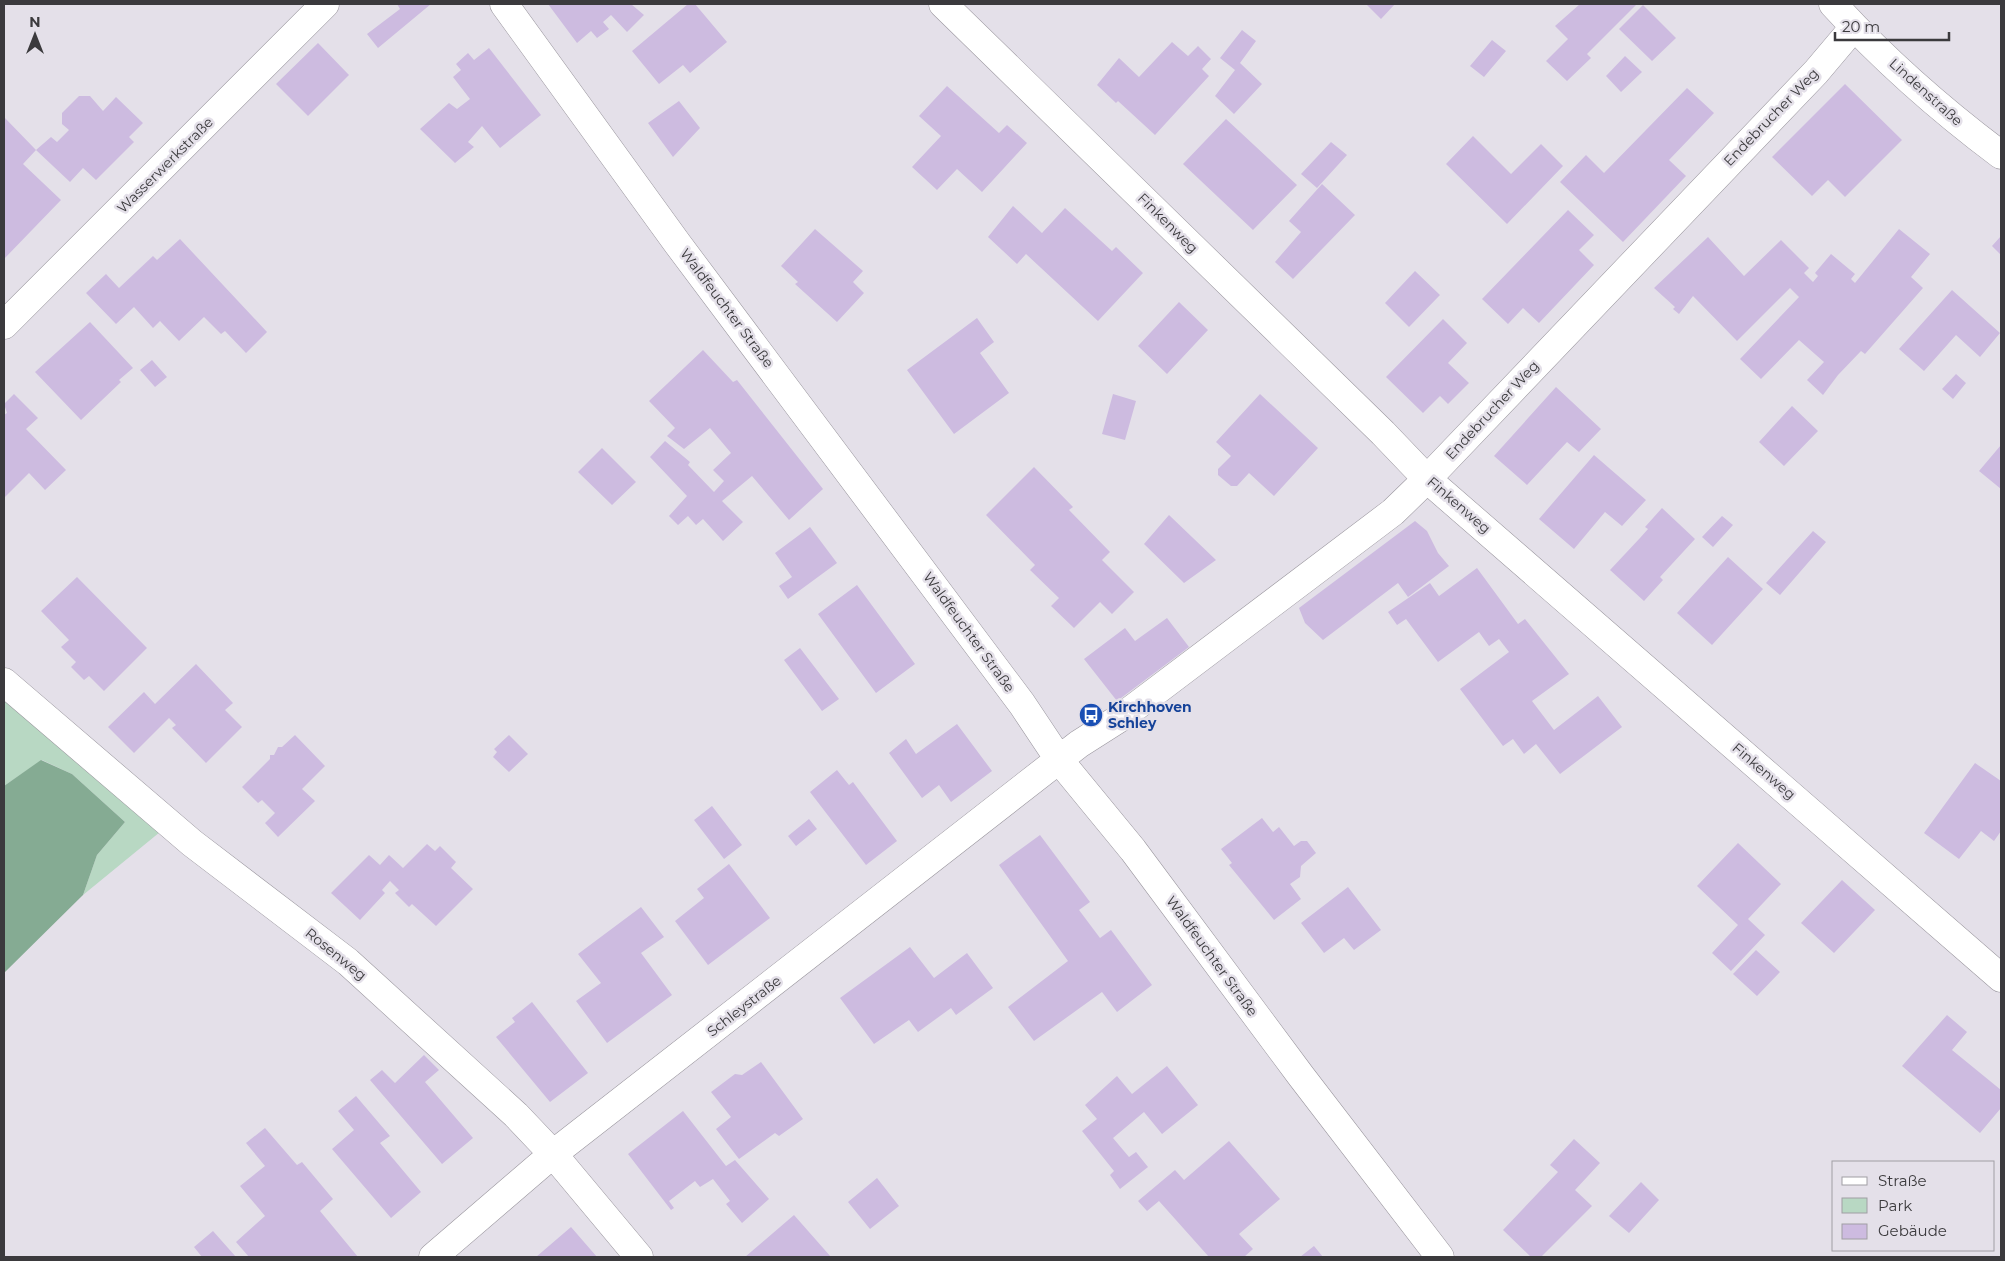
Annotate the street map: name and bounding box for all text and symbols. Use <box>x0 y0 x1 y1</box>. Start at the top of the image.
north arrow <box>10 10 60 60</box>
scale bar <box>1835 10 1949 42</box>
text: N <box>29 13 41 31</box>
text: 20 m <box>1842 17 1880 36</box>
street label: Lindenstraße <box>1886 54 1966 130</box>
street label: Endebrucher Weg <box>1720 64 1822 170</box>
street label: Wasserwerkstraße <box>113 113 217 217</box>
street label: Finkenweg <box>1134 189 1202 257</box>
street label: Waldfeuchter Straße <box>676 245 778 371</box>
street label: Endebrucher Weg <box>1441 357 1543 463</box>
street label: Finkenweg <box>1424 473 1494 537</box>
street label: Waldfeuchter Straße <box>919 568 1019 696</box>
place label: Kirchhoven Schley <box>1108 698 1192 732</box>
bus stop icon: Kirchhoven Schley <box>1078 702 1104 728</box>
street label: Finkenweg <box>1729 739 1799 803</box>
street label: Waldfeuchter Straße <box>1162 892 1262 1020</box>
street label: Rosenweg <box>302 924 370 984</box>
street label: Schleystraße <box>703 971 785 1041</box>
legend <box>1832 1161 1995 1251</box>
text: Straße <box>1878 1171 1927 1190</box>
text: Park <box>1878 1196 1912 1215</box>
text: Gebäude <box>1878 1221 1947 1240</box>

